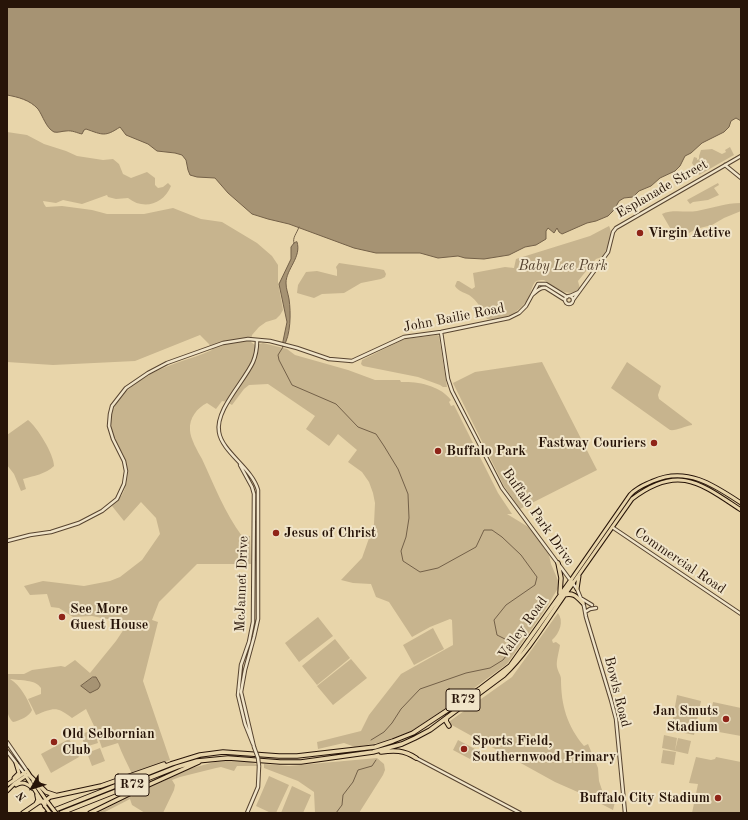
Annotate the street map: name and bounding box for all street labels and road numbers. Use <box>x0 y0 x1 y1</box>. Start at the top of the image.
street label: Esplanade Street <box>613 156 711 222</box>
street label: John Bailie Road <box>402 300 506 336</box>
street label: Buffalo Park Drive <box>498 465 578 569</box>
street label: Commercial Road <box>631 524 729 598</box>
street label: McJannet Drive <box>232 536 252 632</box>
street label: Valley Road <box>495 593 551 663</box>
street label: Bowls Road <box>600 655 634 729</box>
road number: R72 <box>446 689 480 711</box>
road number: R72 <box>115 774 149 796</box>

